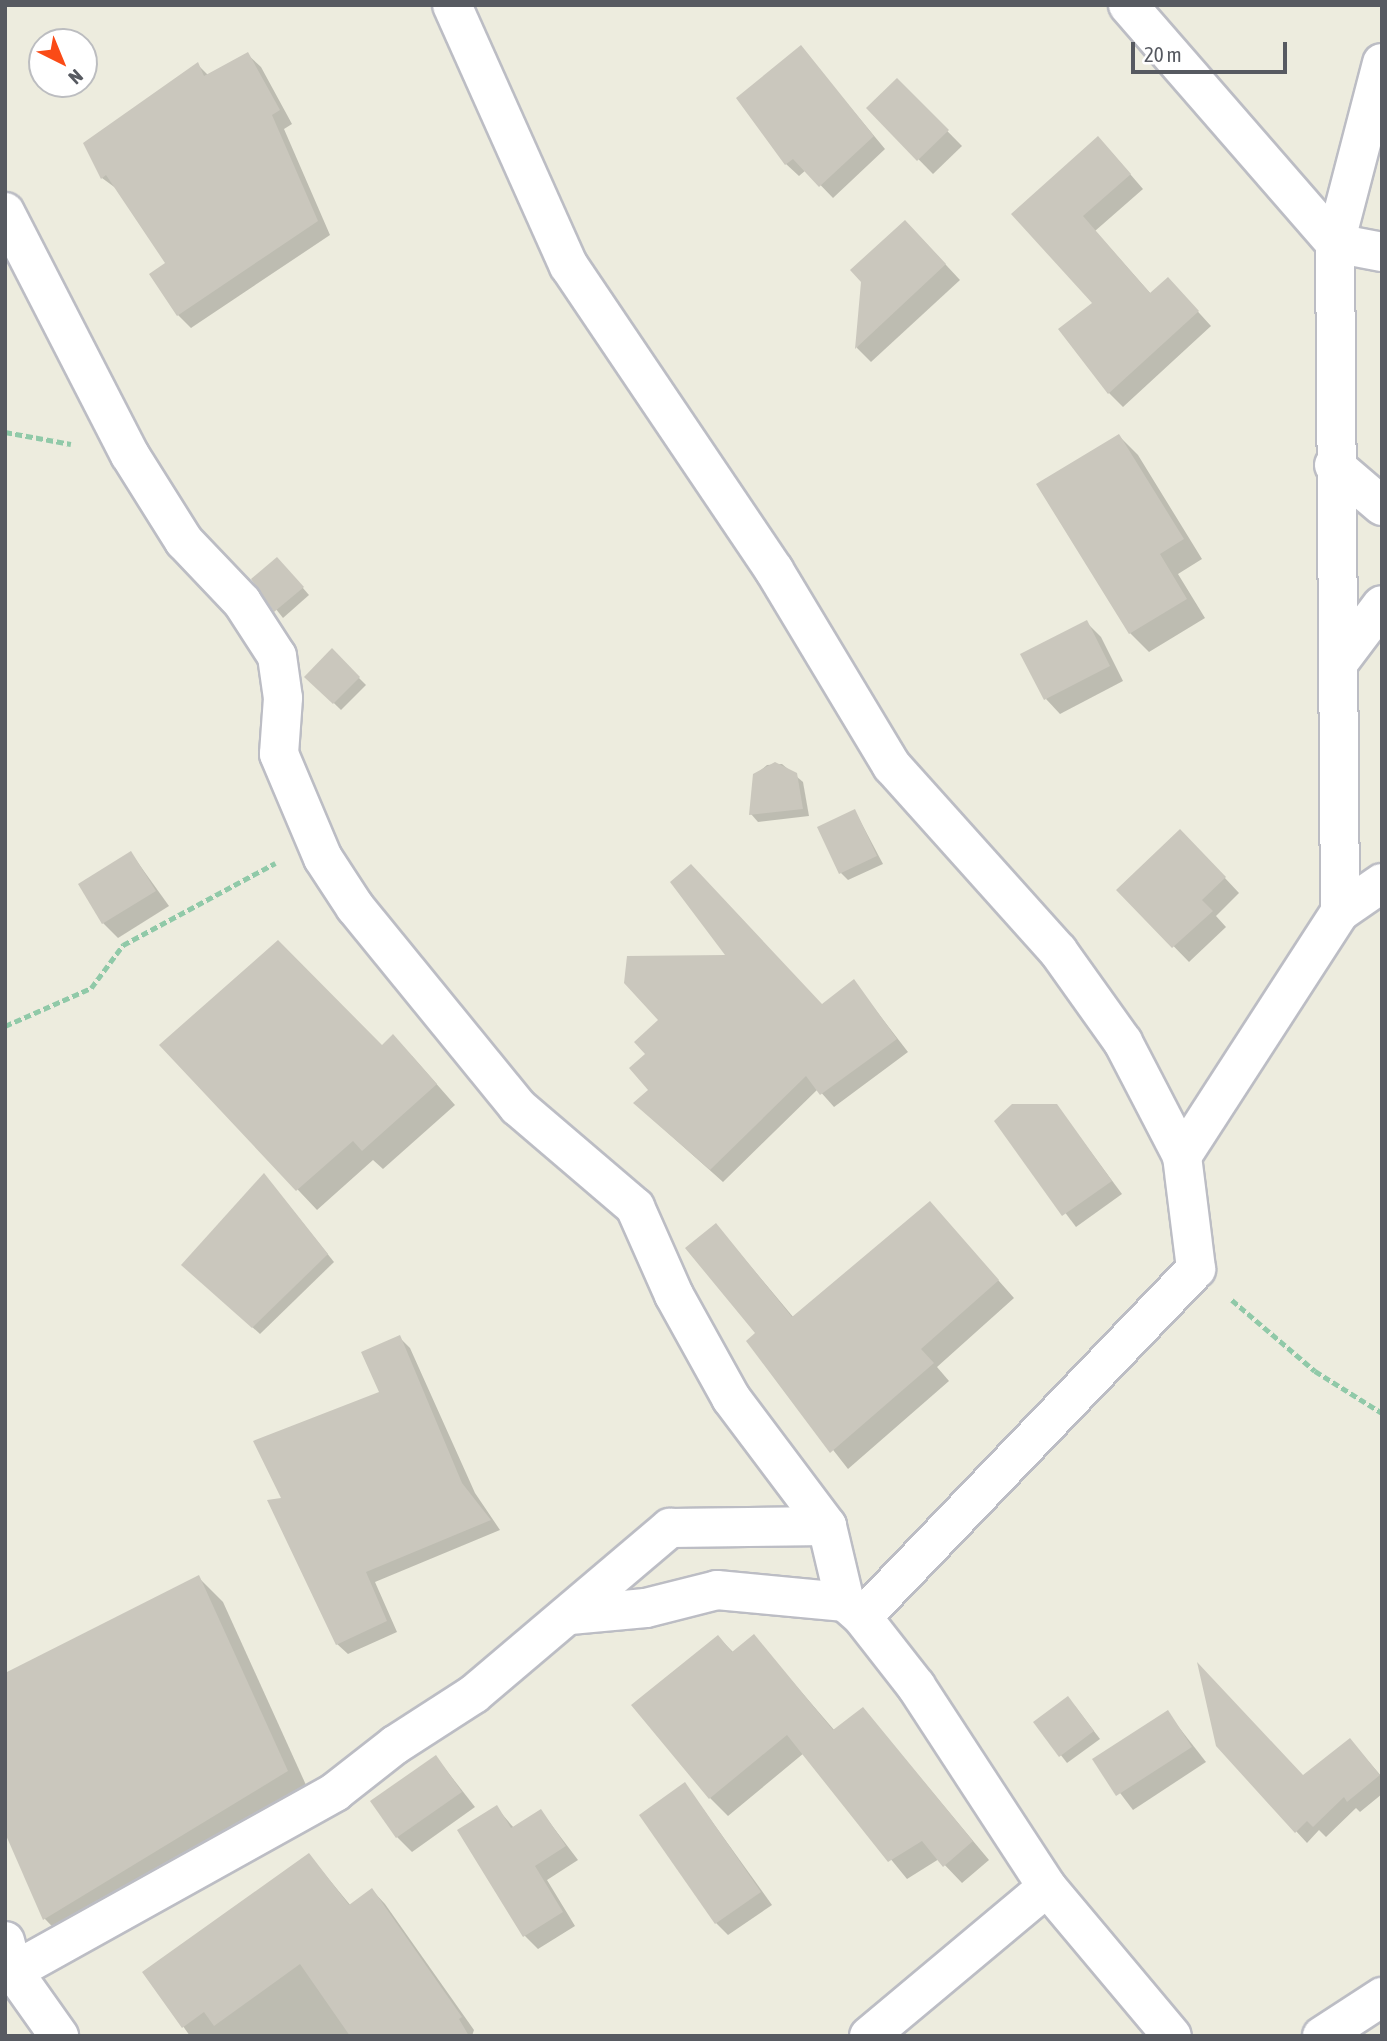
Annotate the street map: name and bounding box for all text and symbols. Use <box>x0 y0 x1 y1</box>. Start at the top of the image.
north arrow <box>28 28 98 98</box>
scale bar <box>1135 28 1291 72</box>
text: 20 m <box>1144 42 1182 66</box>
text: N <box>64 65 88 89</box>

